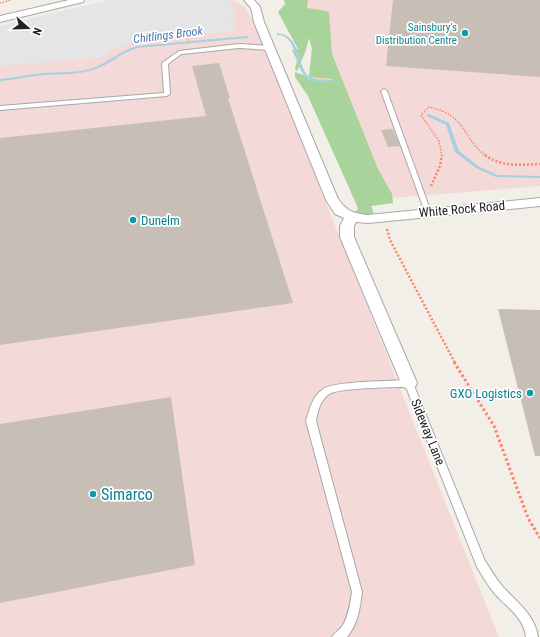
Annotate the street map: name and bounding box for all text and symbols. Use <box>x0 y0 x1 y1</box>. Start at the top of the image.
north arrow <box>8 8 48 48</box>
place label: Sainsbury's Distribution Centre <box>376 21 457 47</box>
water label: Chitlings Brook <box>133 24 204 46</box>
text: N <box>30 26 44 37</box>
marker: Sainsbury's Distribution Centre <box>460 28 470 38</box>
street label: White Rock Road <box>418 198 506 220</box>
place label: Dunelm <box>141 213 180 228</box>
marker: Dunelm <box>128 215 138 225</box>
place label: GXO Logistics <box>450 386 522 401</box>
marker: GXO Logistics <box>525 388 535 398</box>
street label: Sideway Lane <box>408 397 448 467</box>
place label: Simarco <box>101 485 153 504</box>
marker: Simarco <box>88 489 98 499</box>

